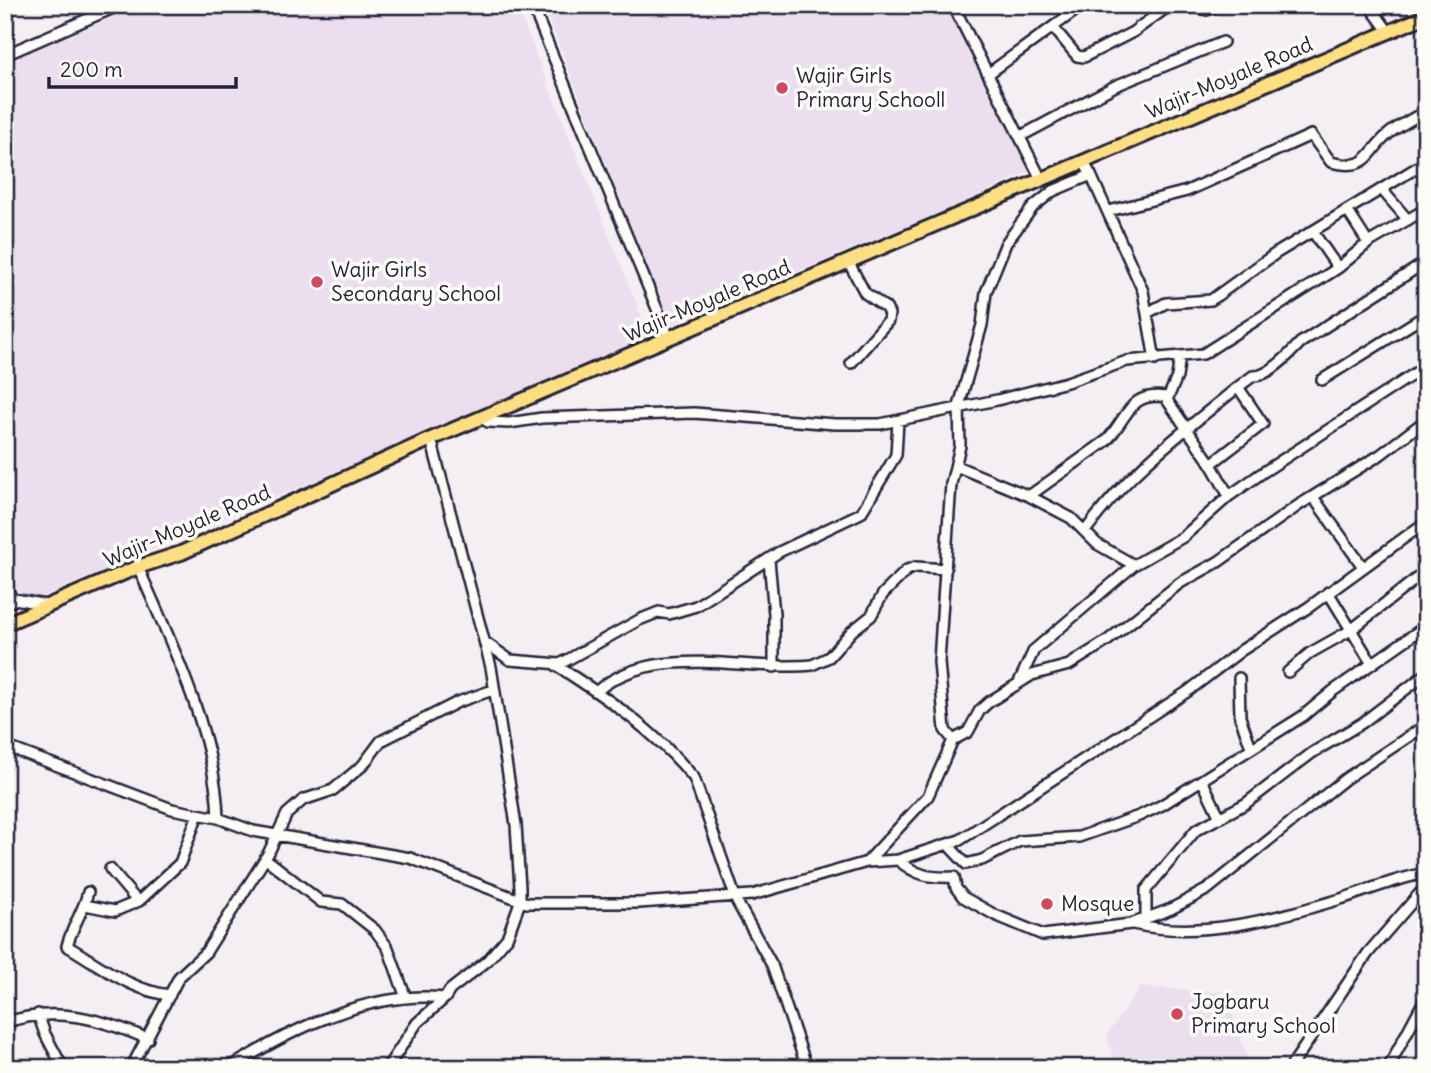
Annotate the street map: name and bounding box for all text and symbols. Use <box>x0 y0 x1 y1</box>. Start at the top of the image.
street label: Wajir-Moyale Road <box>1141 30 1316 125</box>
scale bar <box>49 46 236 90</box>
text: 200 m <box>60 56 123 83</box>
place label: Wajir Girls Primary Schooll <box>796 62 945 113</box>
marker: Wajir Girls Primary Schooll <box>774 80 790 96</box>
street label: Wajir-Moyale Road <box>619 253 794 348</box>
place label: Wajir Girls Secondary School <box>331 256 501 307</box>
marker: Wajir Girls Secondary School <box>309 274 325 290</box>
street label: Wajir-Moyale Road <box>99 478 274 573</box>
place label: Mosque <box>1061 890 1134 917</box>
marker: Mosque <box>1039 896 1055 912</box>
place label: Jogbaru Primary School <box>1191 988 1336 1039</box>
marker: Jogbaru Primary School <box>1169 1006 1185 1022</box>

